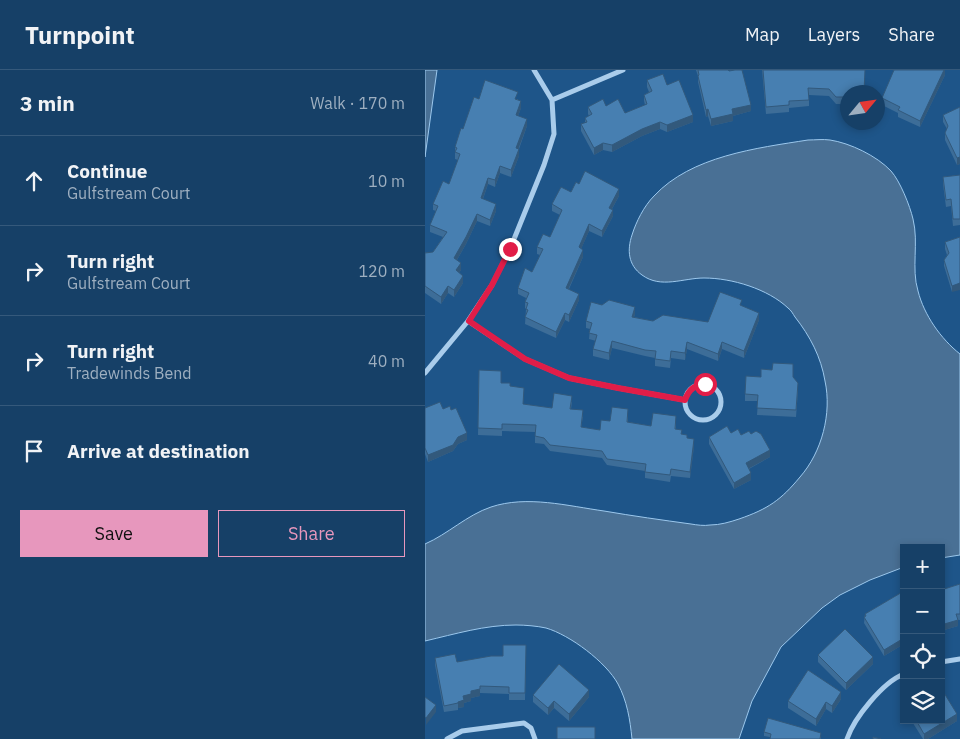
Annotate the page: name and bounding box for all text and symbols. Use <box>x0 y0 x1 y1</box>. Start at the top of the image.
text: Turnpoint <box>25 19 135 51</box>
text: Map <box>745 23 780 46</box>
text: Layers <box>808 23 860 46</box>
text: Share <box>888 23 935 46</box>
north arrow <box>840 85 885 130</box>
text: 3 min <box>20 89 75 117</box>
text: Walk · 170 m <box>310 93 405 113</box>
text: Continue <box>67 159 147 183</box>
icon: ahead <box>20 167 48 195</box>
text: 10 m <box>368 171 405 191</box>
text: Gulfstream Court <box>67 183 190 203</box>
route end <box>499 238 522 261</box>
text: Turn right <box>67 249 154 273</box>
icon: right <box>20 257 48 285</box>
text: 120 m <box>358 261 405 281</box>
text: Gulfstream Court <box>67 273 190 293</box>
text: Turn right <box>67 339 154 363</box>
icon: right <box>20 347 48 375</box>
text: 40 m <box>368 351 405 371</box>
text: Tradewinds Bend <box>67 363 192 383</box>
route start <box>694 373 717 396</box>
icon: arrive <box>20 437 48 465</box>
text: Arrive at destination <box>67 439 250 463</box>
button: Save <box>20 510 208 557</box>
button: Share <box>218 510 405 557</box>
map controls <box>900 544 945 724</box>
button: + <box>900 544 945 589</box>
button: − <box>900 589 945 634</box>
button: locate <box>900 634 945 679</box>
button: layers <box>900 679 945 724</box>

